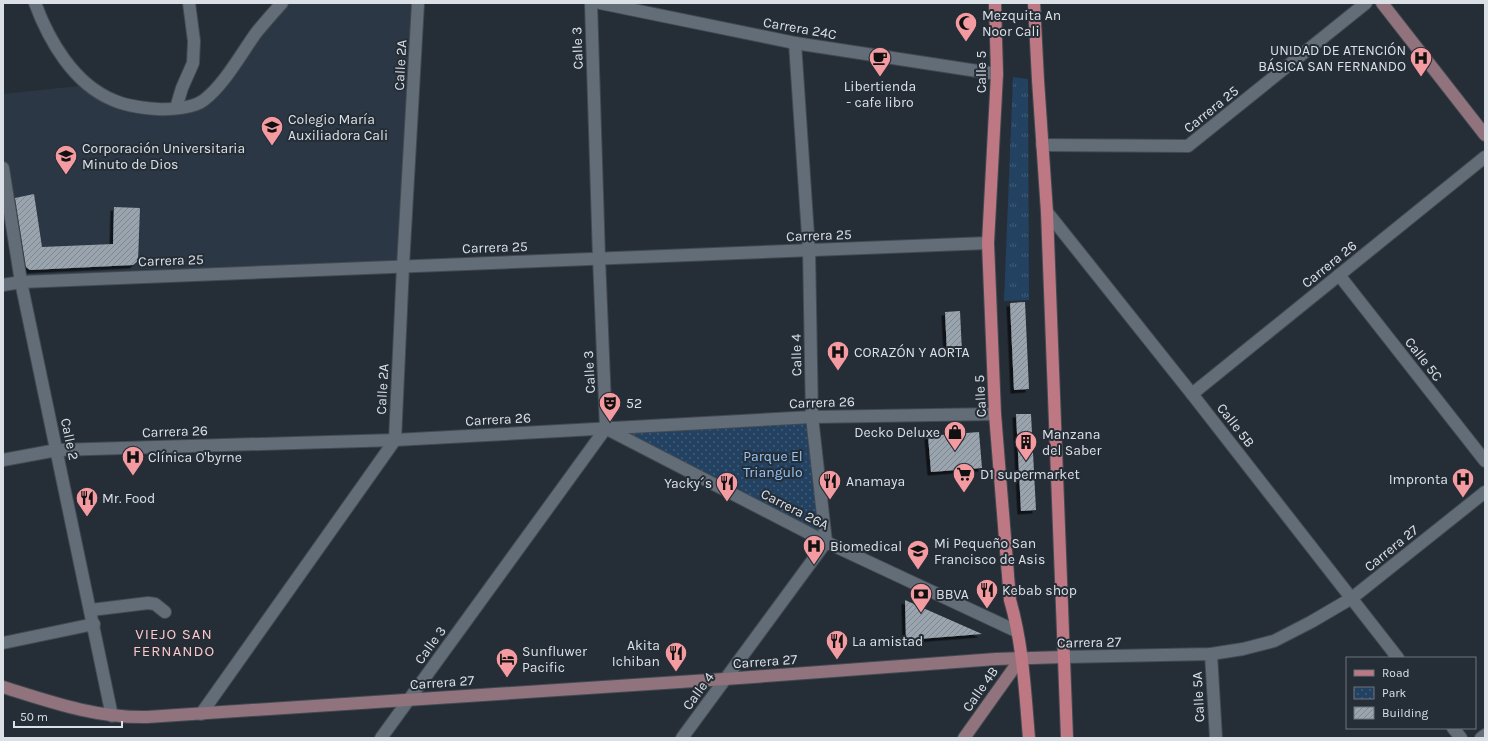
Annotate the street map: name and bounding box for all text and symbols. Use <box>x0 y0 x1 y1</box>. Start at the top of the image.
place label: Mezquita An Noor Cali <box>982 7 1061 40</box>
mosque icon: Mezquita An Noor Cali <box>953 10 979 43</box>
street label: Carrera 24C <box>762 14 838 43</box>
street label: Calle 3 <box>568 26 587 70</box>
street label: Calle 2A <box>391 39 410 91</box>
place label: UNIDAD DE ATENCIÓN BÁSICA SAN FERNANDO <box>1258 42 1406 75</box>
cafe icon: Libertienda - cafe libro <box>867 45 893 78</box>
hospital icon: UNIDAD DE ATENCIÓN BÁSICA SAN FERNANDO <box>1408 45 1434 78</box>
street label: Calle 5 <box>973 51 990 93</box>
place label: Libertienda - cafe libro <box>844 78 916 111</box>
street label: Carrera 25 <box>1180 82 1242 137</box>
place label: Colegio María Auxiliadora Cali <box>288 111 388 144</box>
school or university icon: Colegio María Auxiliadora Cali <box>259 114 285 147</box>
place label: Corporación Universitaria Minuto de Dios <box>82 140 245 173</box>
school or university icon: Corporación Universitaria Minuto de Dios <box>53 143 79 176</box>
street label: Carrera 25 <box>786 226 852 245</box>
street label: Carrera 26 <box>1298 237 1360 292</box>
street label: Carrera 25 <box>462 238 528 257</box>
street label: Carrera 25 <box>138 251 204 270</box>
street label: Calle 4 <box>788 333 805 376</box>
street label: Calle 5C <box>1401 334 1446 385</box>
hospital icon: CORAZÓN Y AORTA <box>825 339 851 372</box>
place label: CORAZÓN Y AORTA <box>854 344 970 361</box>
street label: Calle 3 <box>580 350 599 394</box>
street label: Calle 2A <box>373 363 392 415</box>
street label: Calle 5 <box>971 374 990 418</box>
theatre icon: 52 <box>597 390 623 423</box>
street label: Carrera 26 <box>789 393 855 412</box>
place label: 52 <box>626 395 642 412</box>
street label: Calle 5B <box>1213 400 1258 451</box>
street label: Carrera 26 <box>465 409 531 430</box>
street label: Calle 2 <box>57 416 82 462</box>
shop icon: Decko Deluxe <box>942 419 968 452</box>
street label: Carrera 26 <box>142 422 208 441</box>
place label: Decko Deluxe <box>854 424 940 441</box>
place label: Manzana del Saber <box>1042 426 1102 459</box>
building icon: Manzana del Saber <box>1013 429 1039 462</box>
hospital icon: Clínica O'byrne <box>120 444 146 477</box>
park label: Parque El Triangulo <box>743 448 803 481</box>
place label: Clínica O'byrne <box>148 449 242 466</box>
supermarket icon: D1 supermarket <box>951 461 977 494</box>
place label: D1 supermarket <box>980 466 1080 483</box>
hospital icon: Impronta <box>1450 466 1476 499</box>
restaurant icon: Anamaya <box>817 468 843 501</box>
restaurant icon: Yacky´s <box>714 470 740 503</box>
place label: Impronta <box>1389 471 1448 488</box>
place label: Anamaya <box>846 473 905 490</box>
place label: Yacky´s <box>664 475 712 492</box>
restaurant icon: Mr. Food <box>74 485 100 518</box>
street label: Carrera 26A <box>758 485 832 534</box>
place label: Mr. Food <box>102 490 155 507</box>
street label: Carrera 27 <box>1361 521 1422 575</box>
hospital icon: Biomedical <box>801 533 827 566</box>
place label: Mi Pequeño San Francisco de Asis <box>934 535 1045 568</box>
place label: Biomedical <box>830 538 902 555</box>
school or university icon: Mi Pequeño San Francisco de Asis <box>905 538 931 571</box>
restaurant icon: Kebab shop <box>974 577 1000 610</box>
bank icon: BBVA <box>908 581 934 614</box>
place label: Kebab shop <box>1002 582 1077 599</box>
place label: BBVA <box>936 586 969 603</box>
street label: Calle 3 <box>411 623 450 668</box>
district label: VIEJO SAN FERNANDO <box>133 625 215 660</box>
restaurant icon: La amistad <box>824 628 850 661</box>
place label: La amistad <box>852 633 923 650</box>
street label: Carrera 27 <box>1057 633 1122 652</box>
place label: Akita Ichiban <box>612 637 660 670</box>
restaurant icon: Akita Ichiban <box>663 640 689 673</box>
place label: Sunfluwer Pacific <box>522 643 588 676</box>
hotel icon: Sunfluwer Pacific <box>494 646 520 679</box>
street label: Carrera 27 <box>732 651 798 672</box>
legend <box>1346 657 1476 729</box>
street label: Calle 4B <box>959 663 1002 715</box>
text: Road <box>1382 666 1410 680</box>
street label: Calle 4 <box>679 669 718 713</box>
street label: Calle 5A <box>1189 671 1208 723</box>
street label: Carrera 27 <box>409 672 475 693</box>
text: Park <box>1382 686 1407 700</box>
scale bar <box>14 703 122 729</box>
text: Building <box>1382 706 1429 720</box>
text: 50 m <box>20 710 48 724</box>

